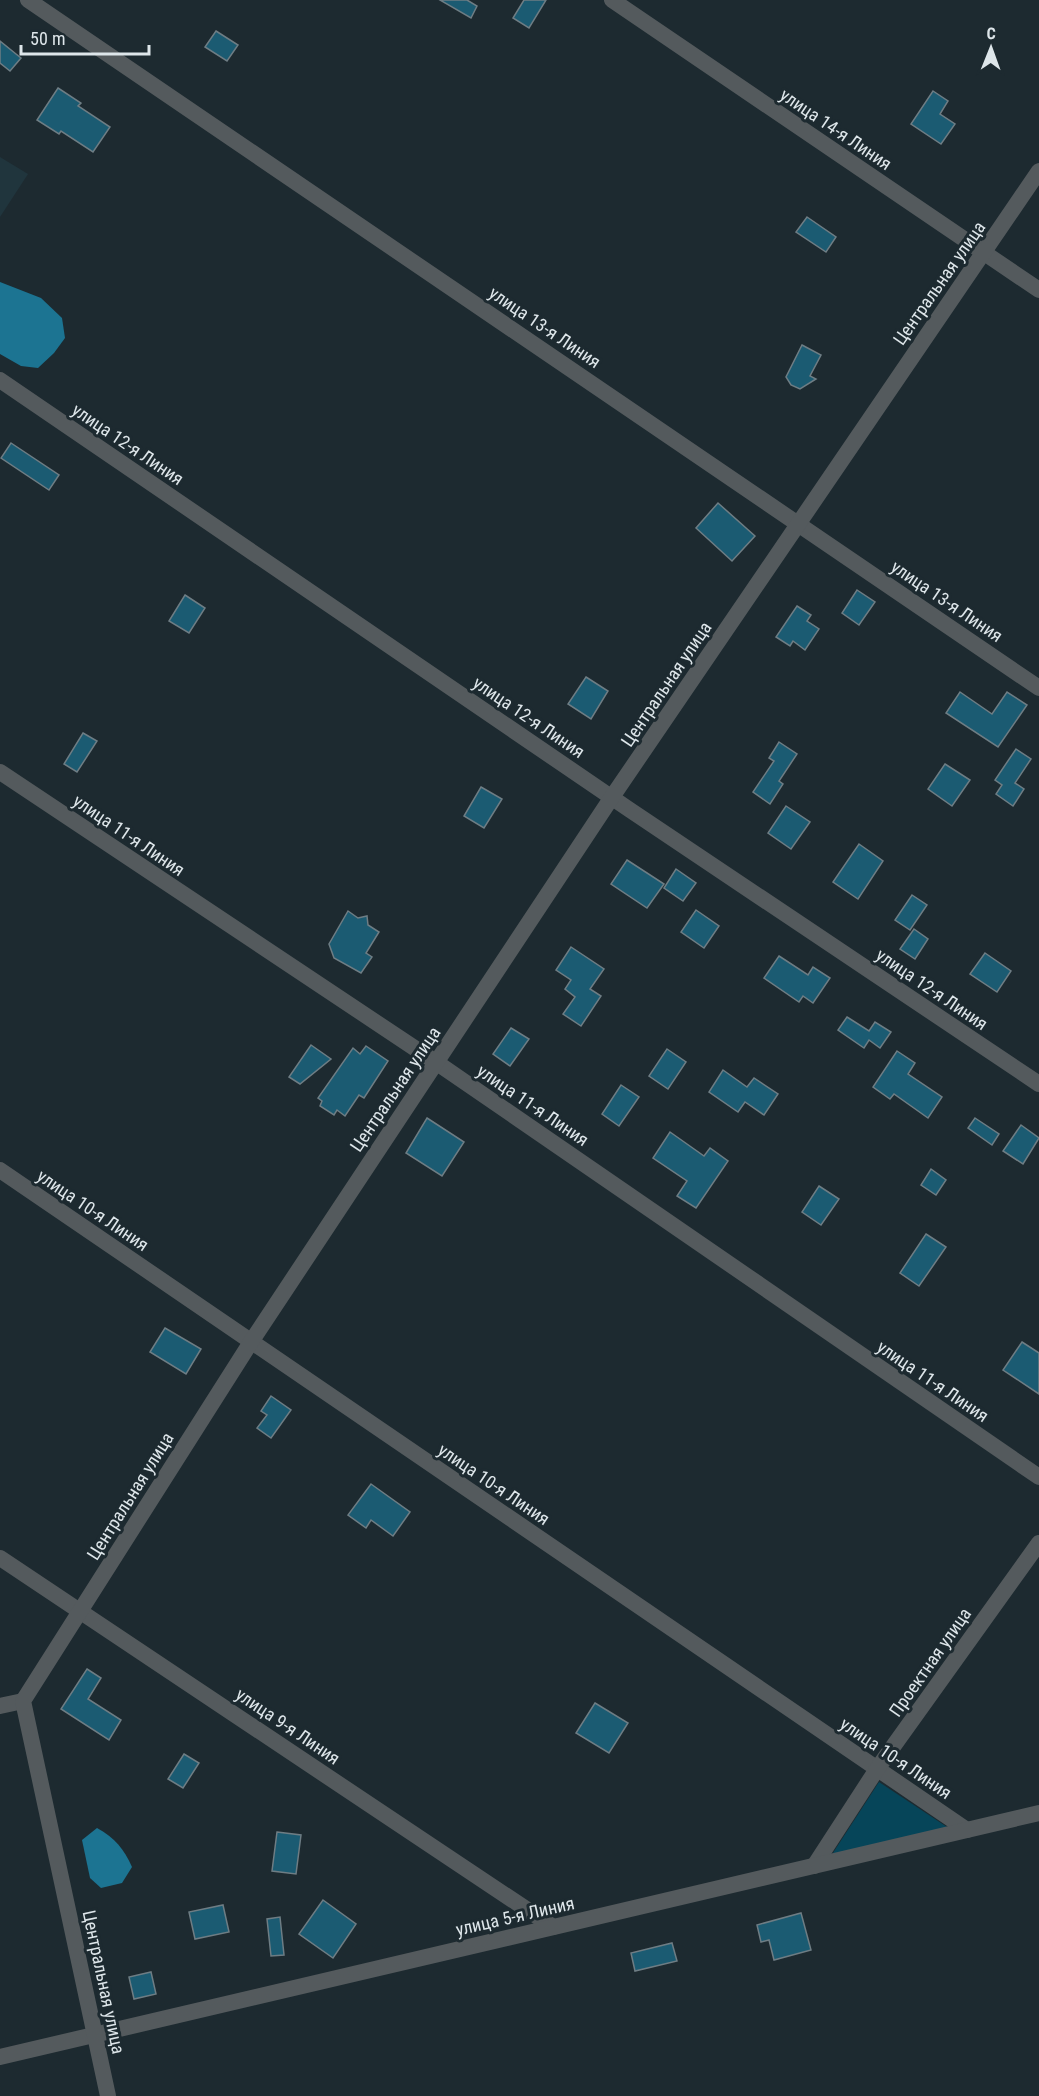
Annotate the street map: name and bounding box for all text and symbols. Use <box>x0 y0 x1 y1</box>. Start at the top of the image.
scale bar <box>21 18 148 56</box>
north arrow <box>961 18 1021 78</box>
text: С <box>987 24 996 43</box>
text: 50 m <box>30 28 65 49</box>
street label: улица 14-я Линия <box>776 84 896 174</box>
street label: Центральная улица <box>888 217 990 349</box>
street label: улица 13-я Линия <box>485 282 605 372</box>
street label: улица 12-я Линия <box>68 399 188 489</box>
street label: улица 13-я Линия <box>887 556 1007 646</box>
street label: Центральная улица <box>616 618 716 750</box>
street label: улица 12-я Линия <box>469 672 589 762</box>
street label: улица 11-я Линия <box>69 790 189 880</box>
street label: улица 12-я Линия <box>872 944 992 1034</box>
street label: Центральная улица <box>345 1023 445 1155</box>
street label: улица 11-я Линия <box>473 1060 593 1150</box>
street label: улица 10-я Линия <box>33 1165 153 1255</box>
street label: улица 11-я Линия <box>873 1336 993 1426</box>
street label: Центральная улица <box>82 1428 178 1564</box>
street label: улица 10-я Линия <box>434 1439 554 1529</box>
street label: Проектная улица <box>885 1604 975 1720</box>
street label: улица 9-я Линия <box>232 1683 344 1769</box>
street label: улица 10-я Линия <box>836 1713 956 1803</box>
street label: улица 5-я Линия <box>454 1892 576 1940</box>
street label: Центральная улица <box>79 1908 129 2056</box>

